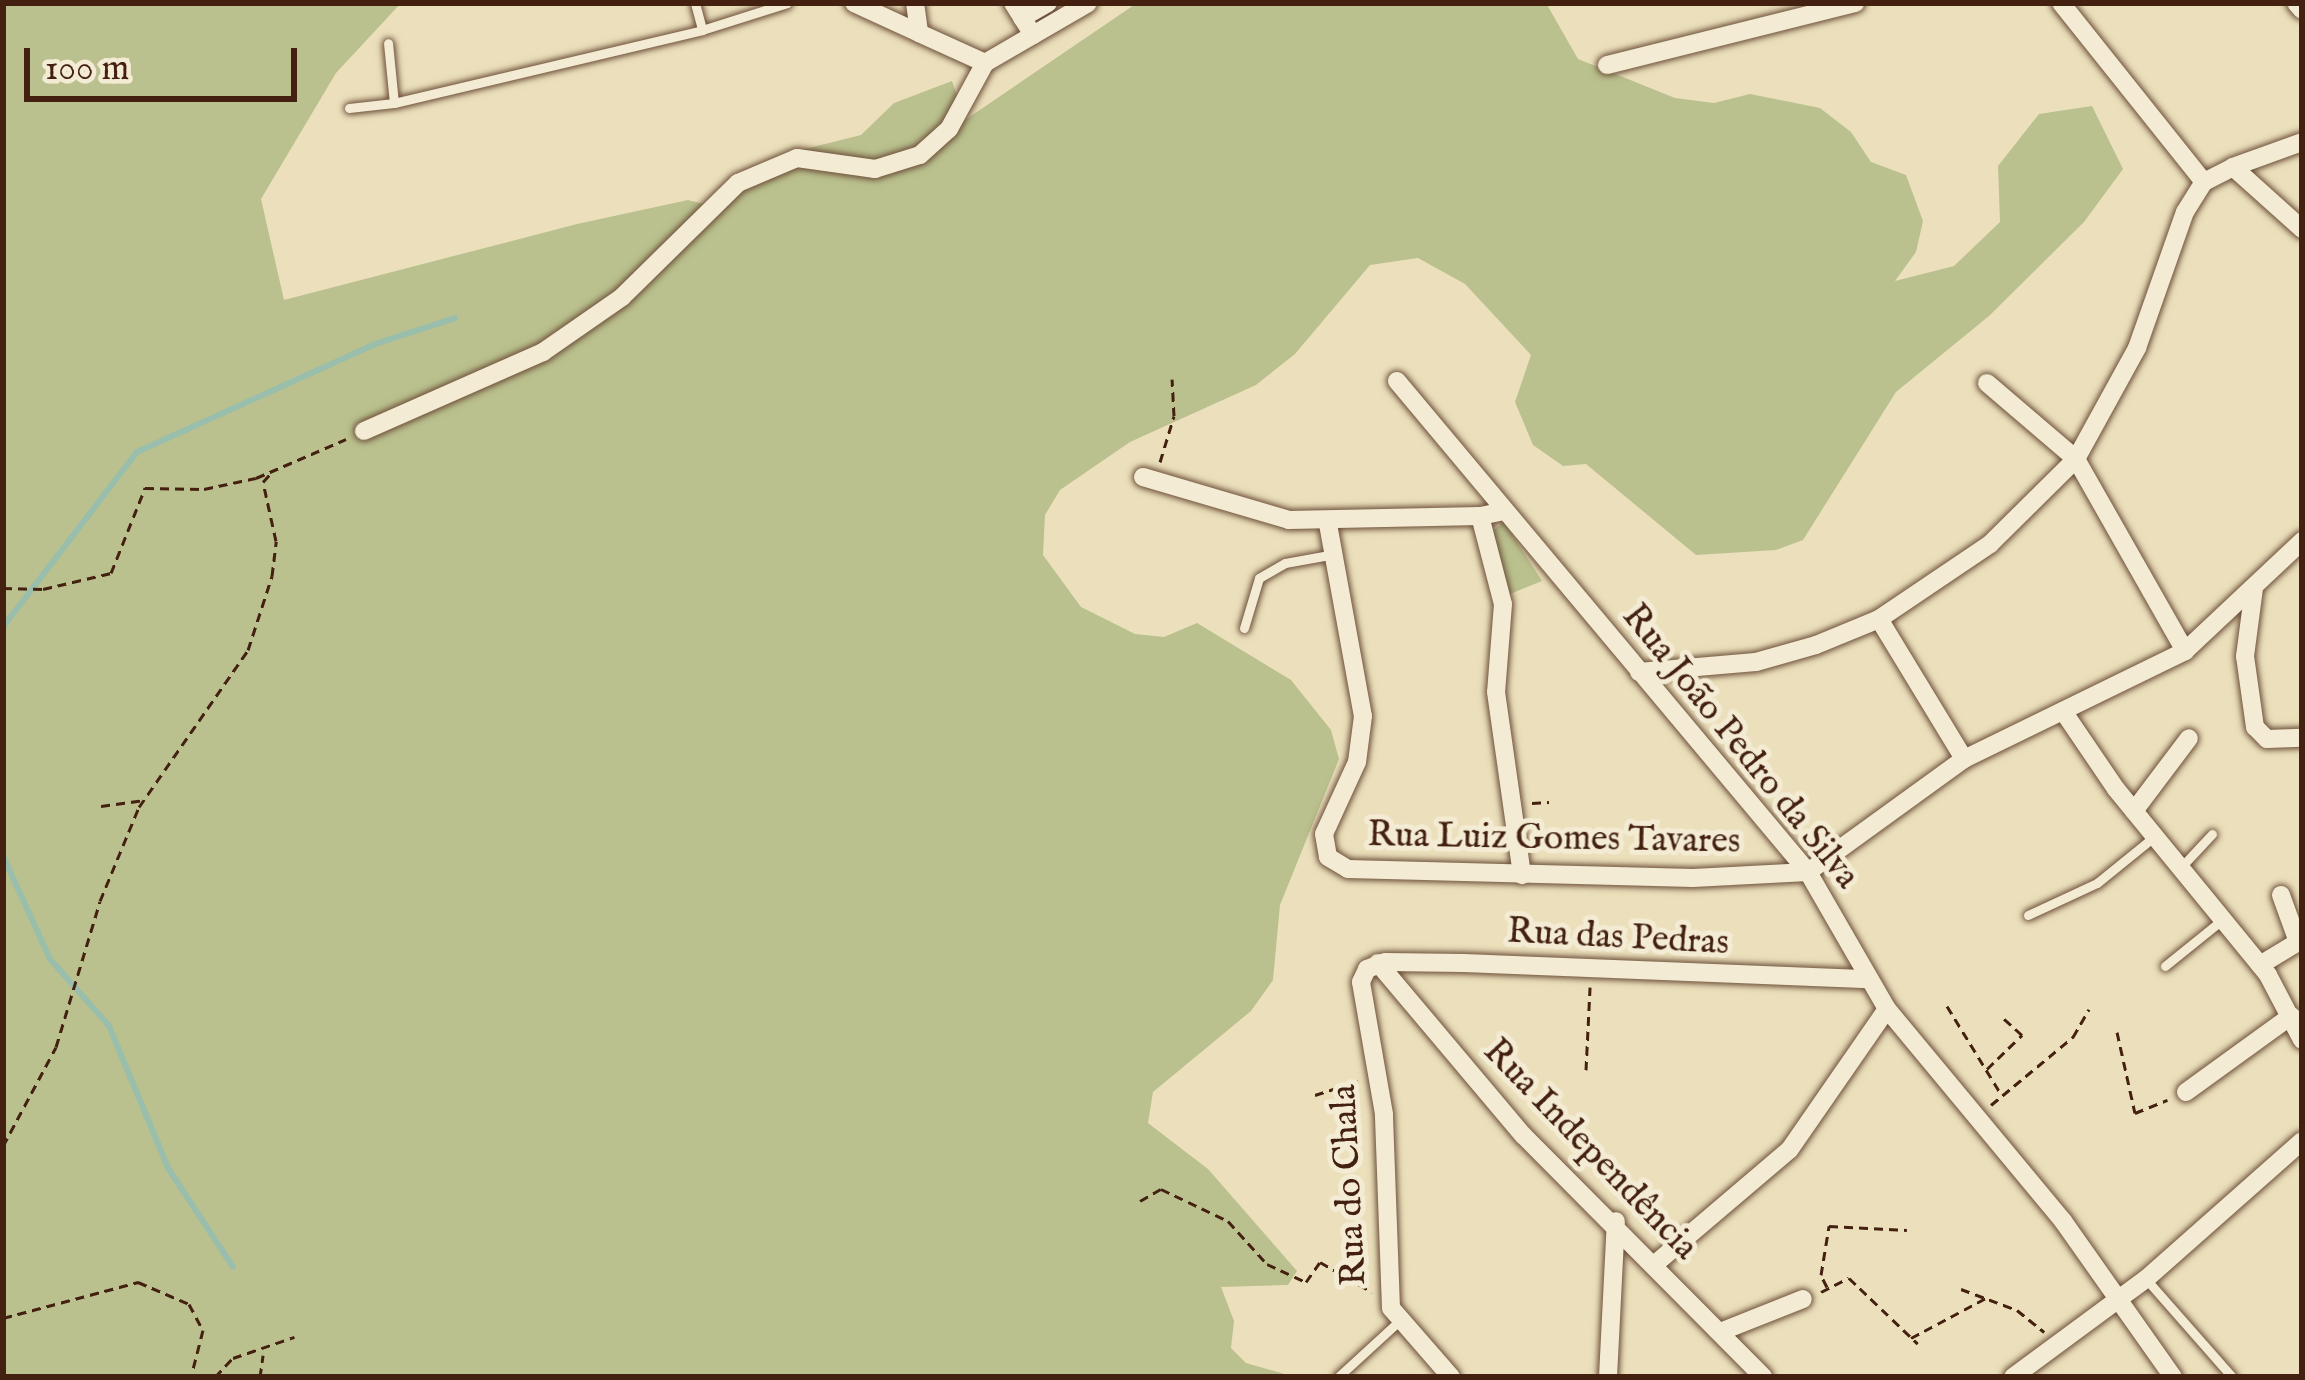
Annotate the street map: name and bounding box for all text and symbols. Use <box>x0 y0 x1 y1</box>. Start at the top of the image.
scale bar <box>30 24 303 98</box>
text: 100 m <box>45 46 129 92</box>
street label: Rua João Pedro da Silva <box>1612 596 1868 898</box>
street label: Rua Luiz Gomes Tavares <box>1367 814 1741 864</box>
street label: Rua das Pedras <box>1506 911 1730 965</box>
street label: Rua Independência <box>1474 1031 1706 1269</box>
street label: Rua do Chala <box>1323 1083 1377 1287</box>

